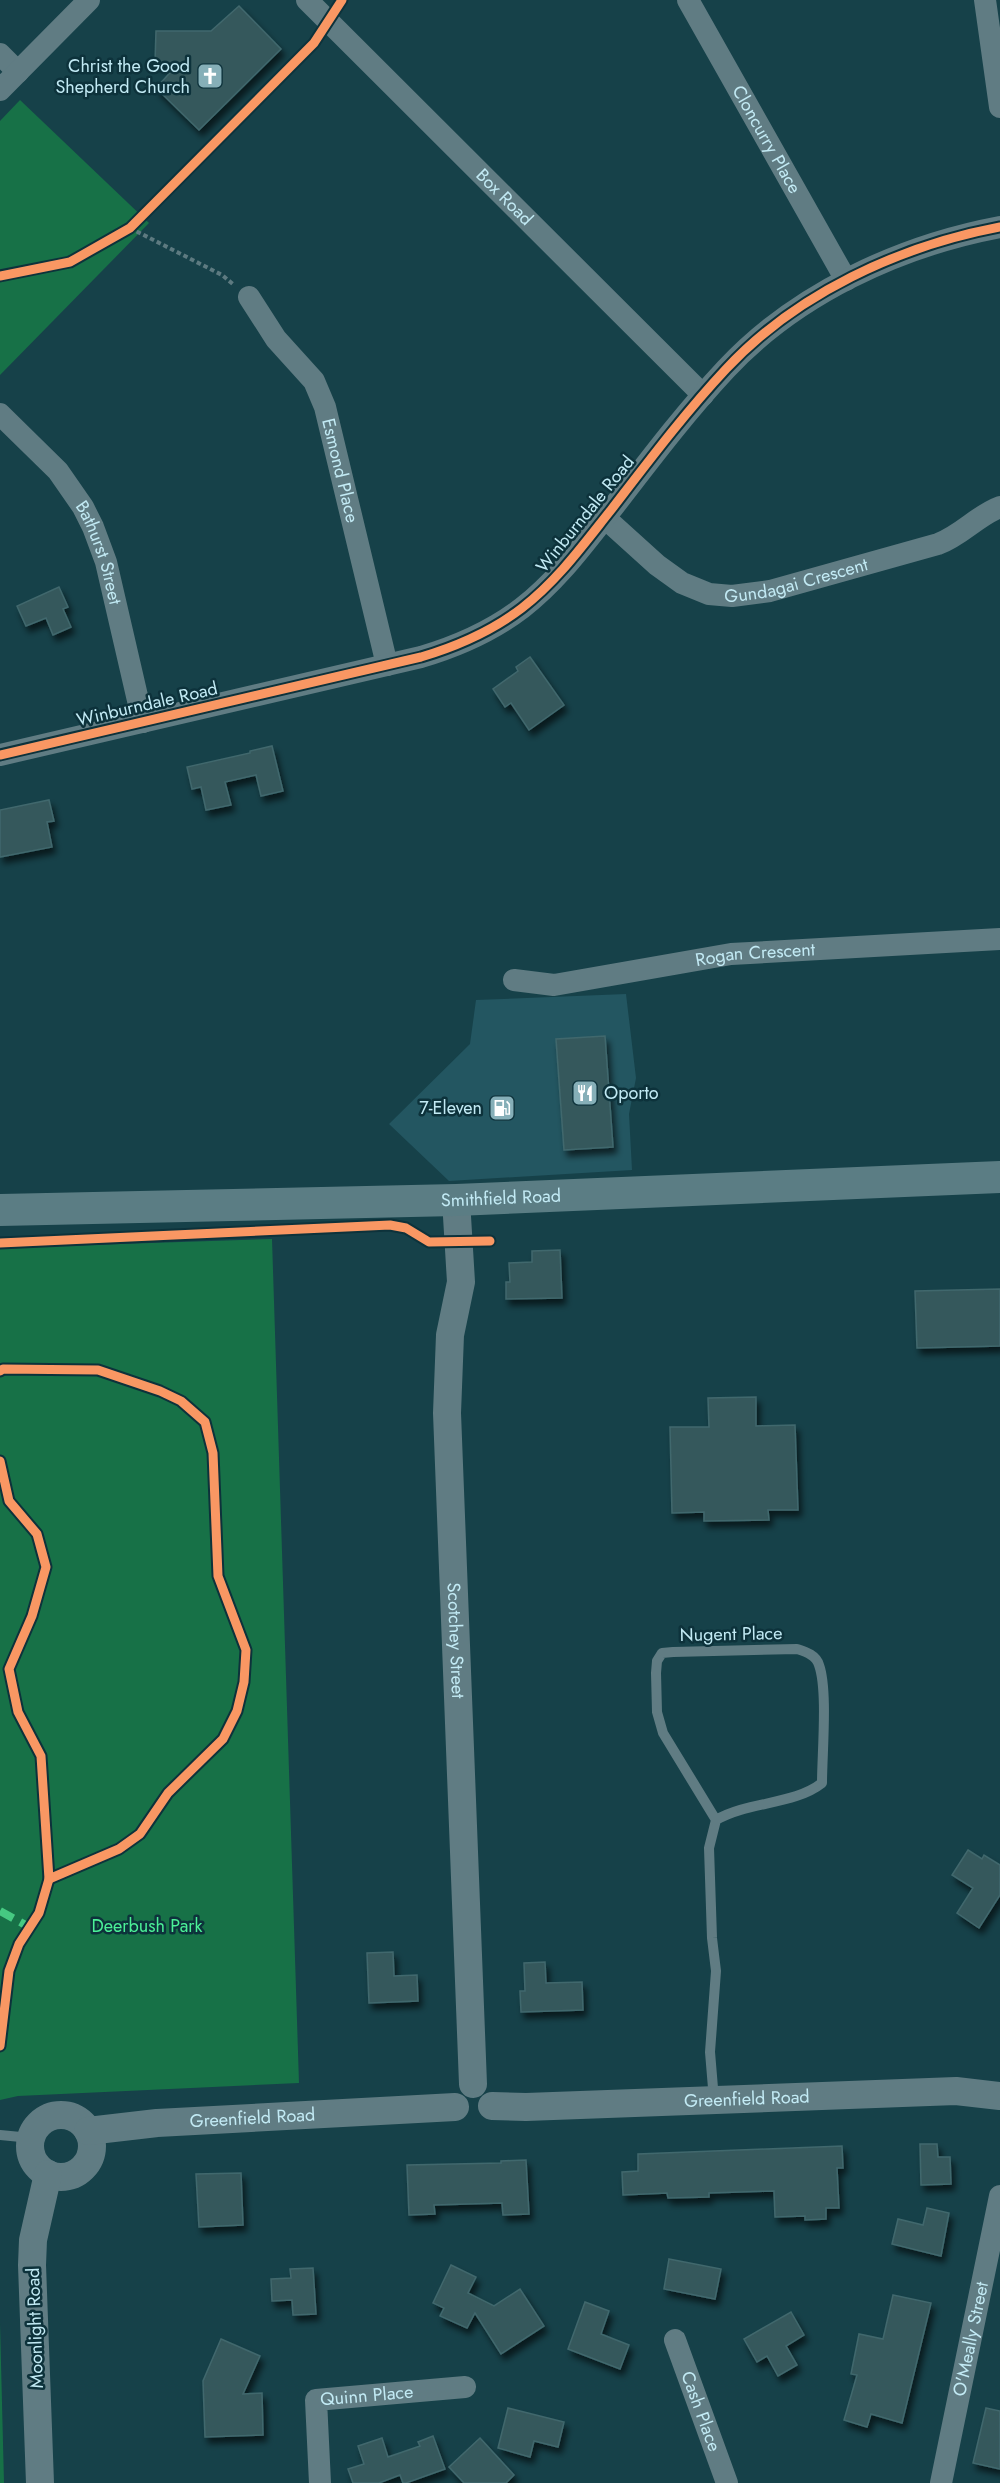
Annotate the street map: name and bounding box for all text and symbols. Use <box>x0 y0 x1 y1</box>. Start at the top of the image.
place label: Christ the Good Shepherd Church <box>55 53 190 100</box>
church icon: Christ the Good Shepherd Church <box>195 61 225 91</box>
street label: Cloncurry Place <box>726 80 808 198</box>
street label: Box Road <box>470 163 539 231</box>
street label: Esmond Place <box>315 415 365 525</box>
street label: Winburndale Road <box>530 450 640 578</box>
street label: Bathurst Street <box>69 495 129 608</box>
street label: Gundagai Crescent <box>723 551 872 609</box>
street label: Winburndale Road <box>74 675 220 733</box>
street label: Rogan Crescent <box>693 936 816 973</box>
restaurant icon: Oporto <box>570 1078 600 1108</box>
place label: Oporto <box>604 1080 659 1106</box>
fuel station icon: 7-Eleven <box>487 1093 517 1123</box>
place label: 7-Eleven <box>419 1095 482 1121</box>
street label: Smithfield Road <box>441 1183 561 1213</box>
street label: Scotchey Street <box>441 1582 471 1700</box>
street label: Nugent Place <box>679 1620 783 1648</box>
park label: Deerbush Park <box>92 1913 203 1939</box>
street label: Greenfield Road <box>684 2083 810 2114</box>
street label: Greenfield Road <box>189 2102 316 2134</box>
street label: Moonlight Road <box>20 2267 50 2389</box>
street label: O'Meally Street <box>946 2279 995 2399</box>
street label: Cash Place <box>674 2368 727 2455</box>
street label: Quinn Place <box>319 2379 414 2413</box>

